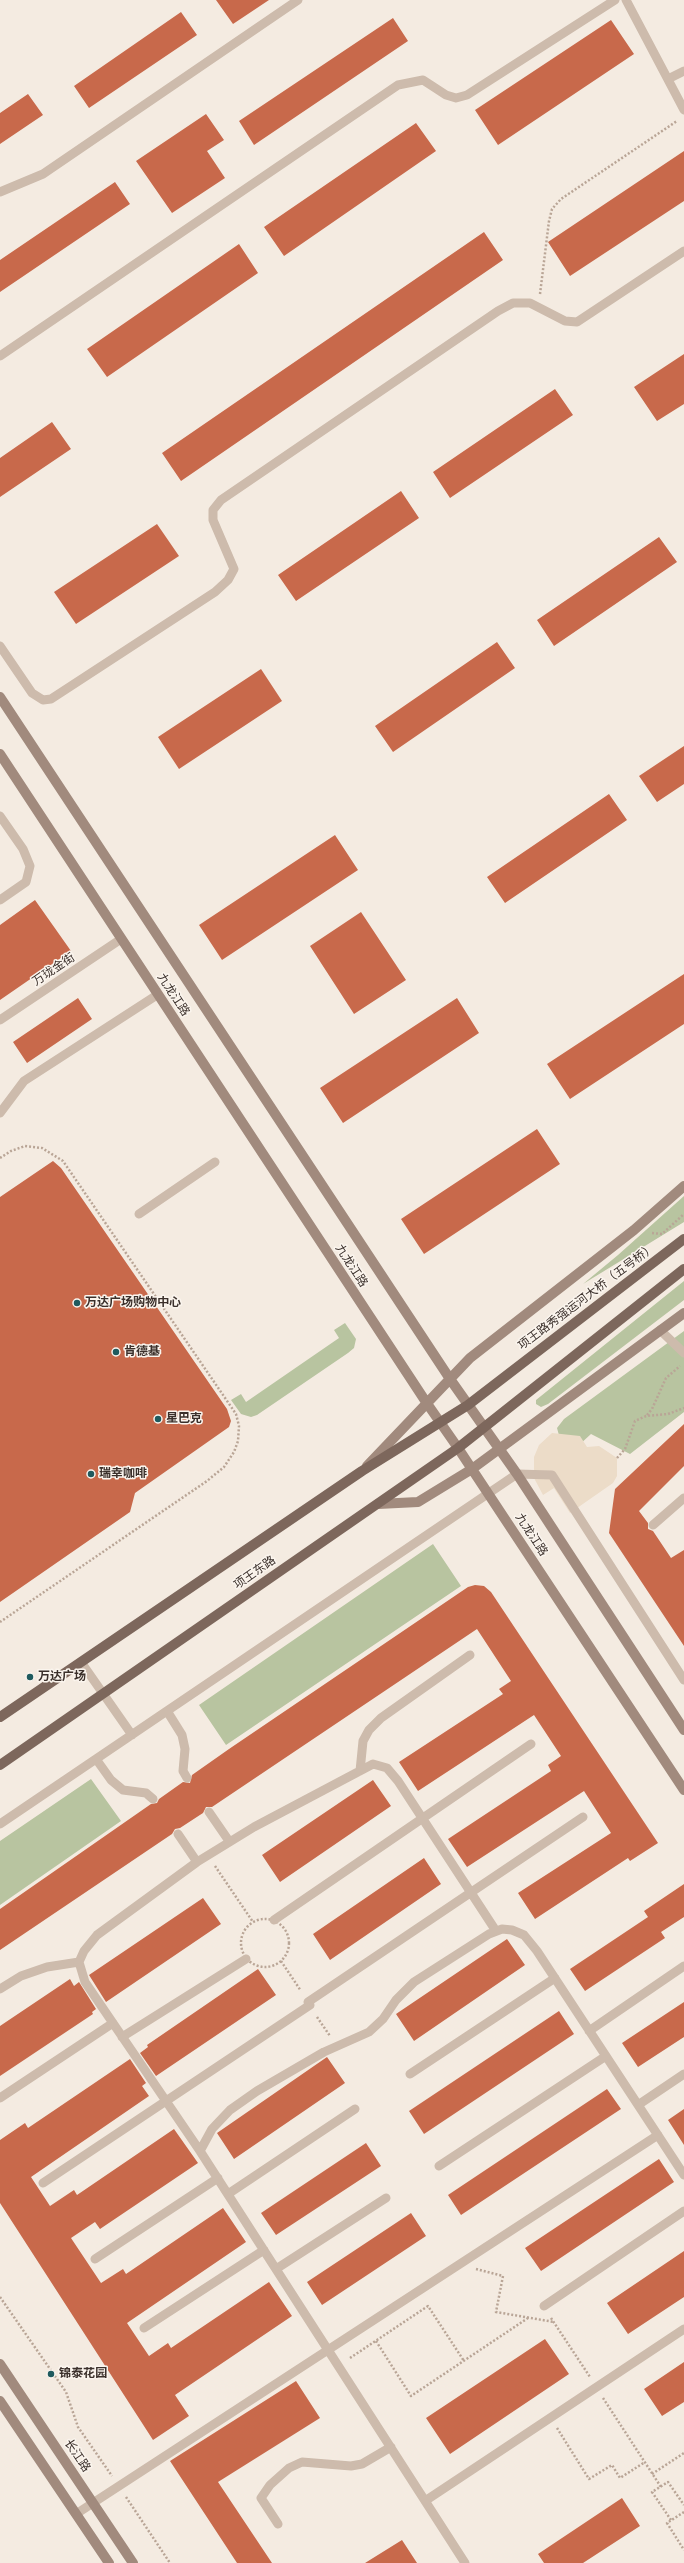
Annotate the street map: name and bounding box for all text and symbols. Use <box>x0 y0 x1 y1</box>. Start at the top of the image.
street label: 万珑金街 <box>30 951 78 989</box>
street label: 九龙江路 <box>154 971 192 1019</box>
street label: 项王路秀强运河大桥（五号桥） <box>516 1241 658 1353</box>
street label: 九龙江路 <box>332 1242 370 1290</box>
place label: 万达广场购物中心 <box>85 1296 181 1310</box>
marker: 万达广场购物中心 <box>72 1298 82 1308</box>
place label: 肯德基 <box>124 1345 160 1359</box>
marker: 肯德基 <box>111 1347 121 1357</box>
place label: 星巴克 <box>166 1412 202 1426</box>
marker: 星巴克 <box>153 1414 163 1424</box>
place label: 瑞幸咖啡 <box>99 1467 147 1481</box>
marker: 瑞幸咖啡 <box>86 1469 96 1479</box>
street label: 九龙江路 <box>512 1511 550 1559</box>
street label: 项王东路 <box>231 1553 279 1593</box>
place label: 万达广场 <box>38 1670 86 1684</box>
marker: 万达广场 <box>25 1672 35 1682</box>
place label: 锦泰花园 <box>59 2367 107 2381</box>
marker: 锦泰花园 <box>46 2369 56 2379</box>
street label: 长江路 <box>61 2437 93 2475</box>

